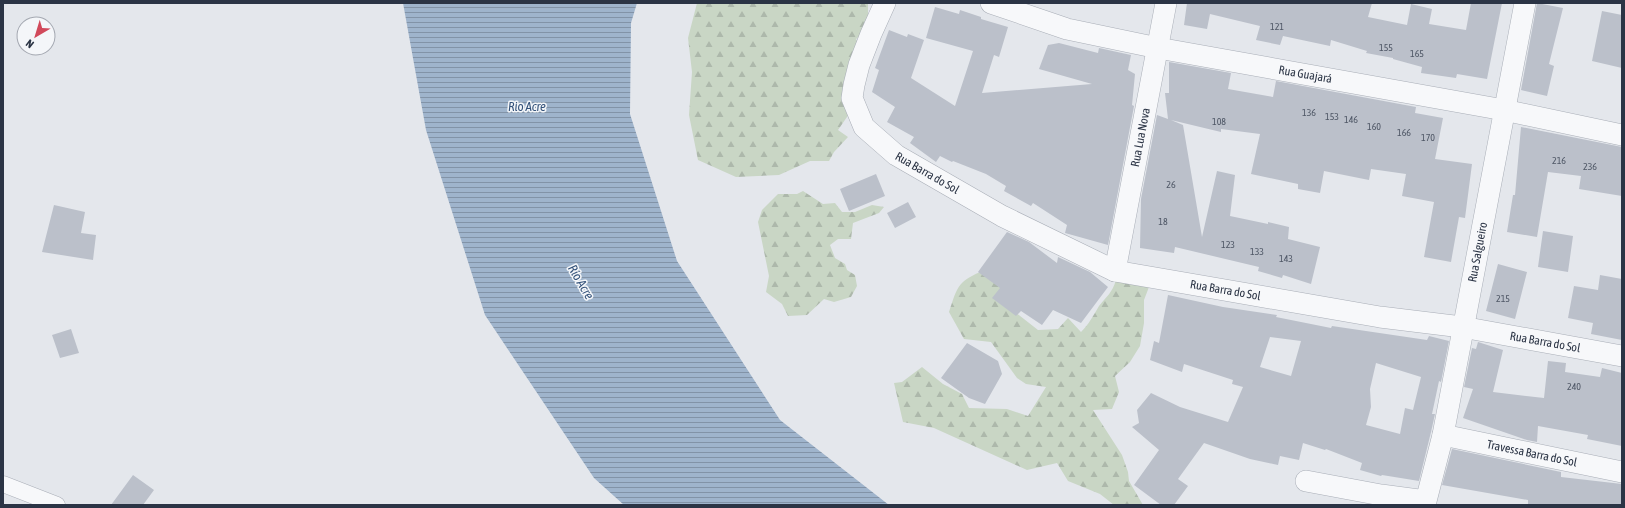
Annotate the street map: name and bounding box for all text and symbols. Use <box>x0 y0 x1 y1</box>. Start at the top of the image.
north arrow <box>16 16 56 56</box>
house number: 121 <box>1270 21 1284 32</box>
text: N <box>24 37 36 51</box>
house number: 155 <box>1379 42 1393 53</box>
house number: 165 <box>1410 48 1424 59</box>
street label: Rua Guajará <box>1278 63 1333 86</box>
water label: Rio Acre <box>508 99 546 114</box>
street label: Rua Lua Nova <box>1128 107 1153 168</box>
house number: 136 <box>1302 107 1316 118</box>
house number: 153 <box>1325 111 1339 122</box>
house number: 146 <box>1344 114 1358 125</box>
house number: 108 <box>1212 116 1226 127</box>
house number: 160 <box>1367 121 1381 132</box>
house number: 166 <box>1397 127 1411 138</box>
house number: 170 <box>1421 132 1435 143</box>
street label: Rua Barra do Sol <box>893 149 962 197</box>
house number: 216 <box>1552 155 1566 166</box>
house number: 236 <box>1583 161 1597 172</box>
house number: 26 <box>1166 179 1176 190</box>
house number: 18 <box>1158 216 1168 227</box>
street label: Rua Salgueiro <box>1465 220 1490 283</box>
house number: 123 <box>1221 239 1235 250</box>
house number: 133 <box>1250 246 1264 257</box>
house number: 143 <box>1279 253 1293 264</box>
water label: Río Acre <box>565 262 597 302</box>
street label: Rua Barra do Sol <box>1189 277 1263 303</box>
house number: 215 <box>1496 293 1510 304</box>
street label: Rua Barra do Sol <box>1509 329 1582 355</box>
house number: 240 <box>1567 381 1581 392</box>
street label: Travessa Barra do Sol <box>1486 437 1579 470</box>

